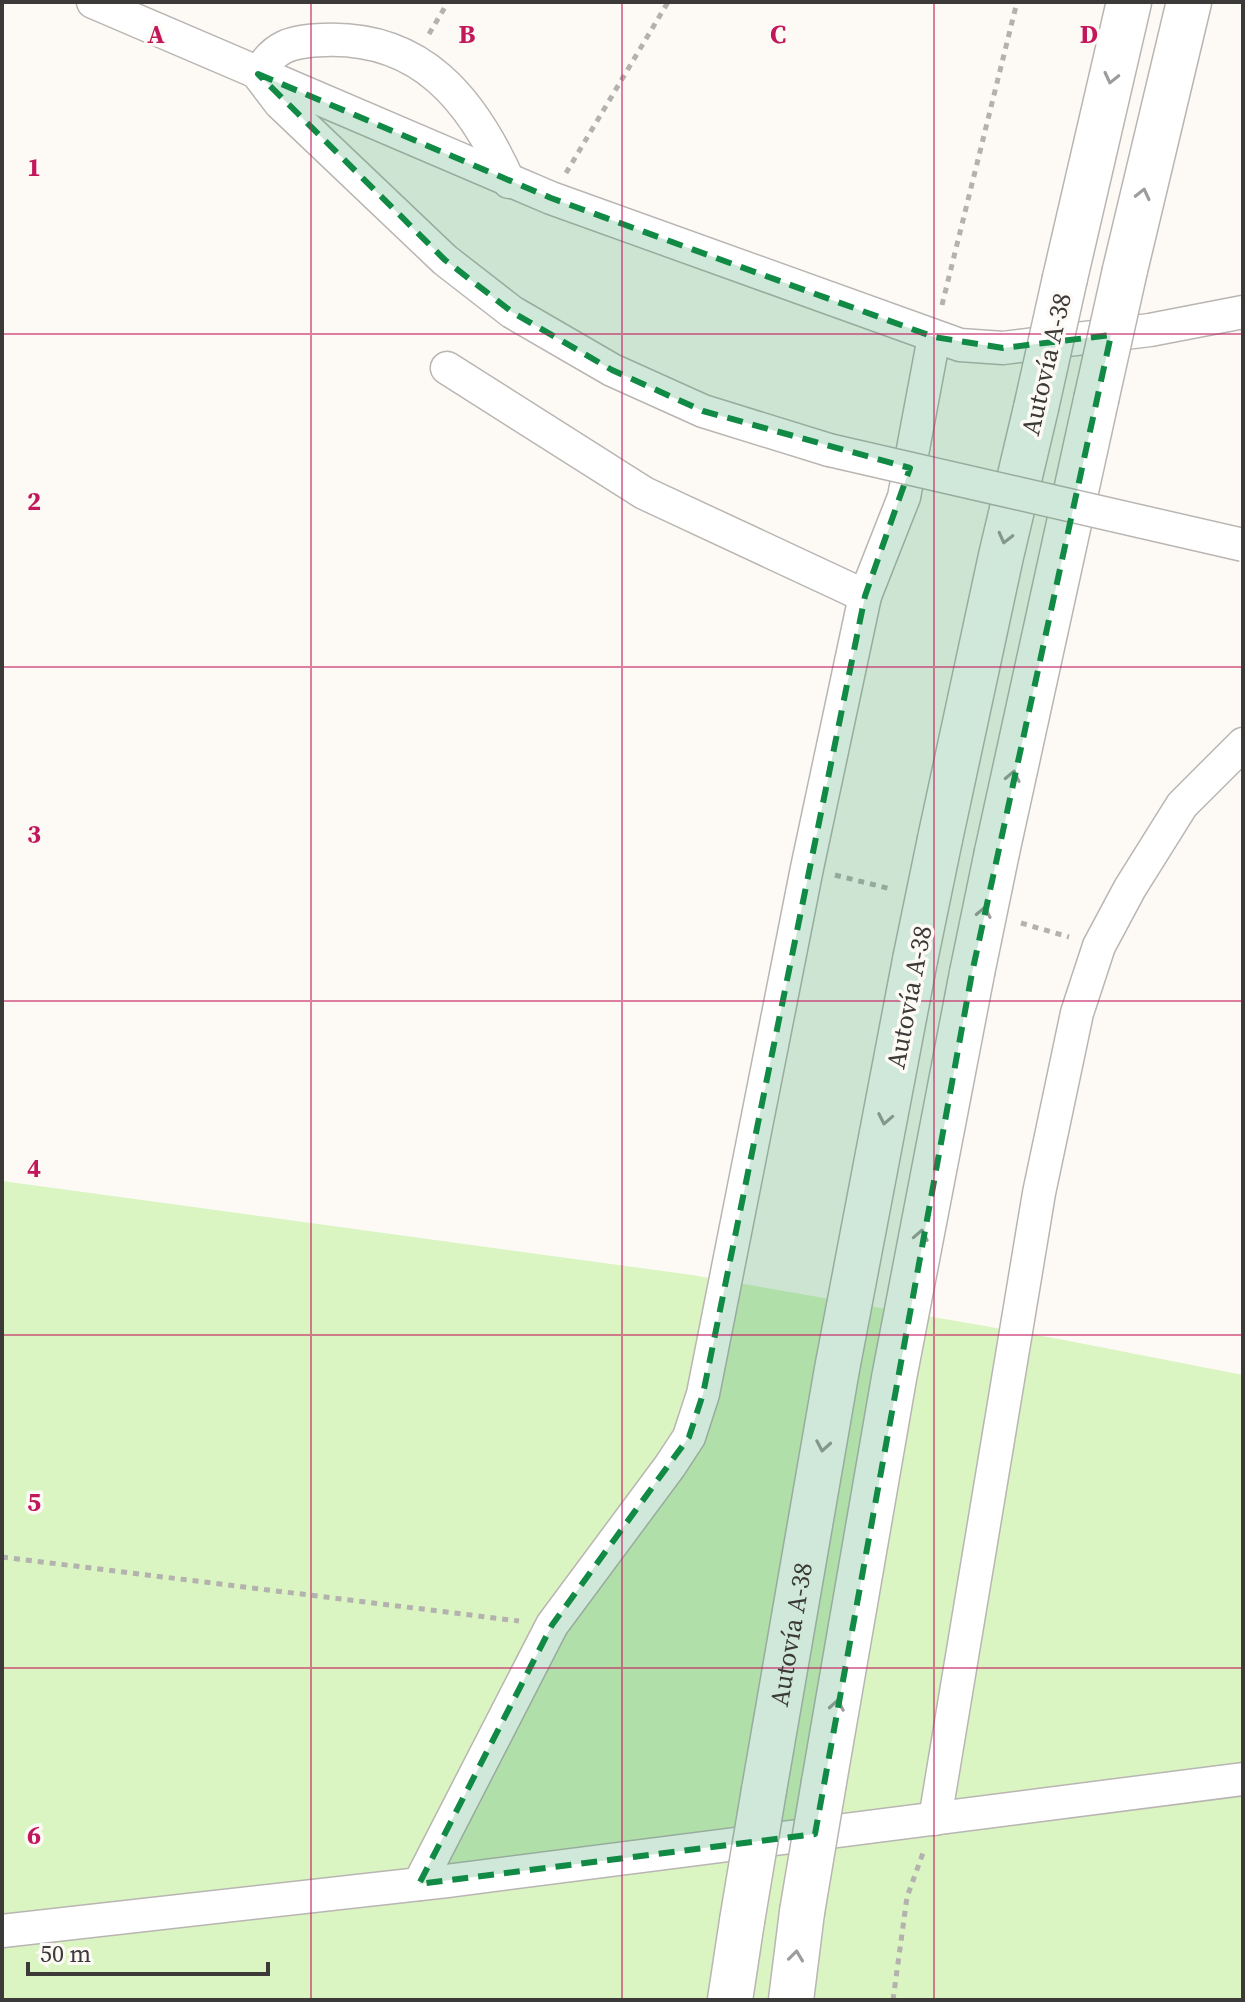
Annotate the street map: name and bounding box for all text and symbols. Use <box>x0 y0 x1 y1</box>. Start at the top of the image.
text: A <box>147 16 165 52</box>
text: B <box>459 16 476 52</box>
text: C <box>770 16 786 52</box>
text: D <box>1080 16 1098 52</box>
one-way arrow <box>1103 70 1120 84</box>
text: 1 <box>27 149 41 185</box>
one-way arrow <box>1134 188 1151 202</box>
street label: Autovía A-38 <box>1012 289 1080 439</box>
text: 2 <box>27 483 41 519</box>
one-way arrow <box>997 531 1014 545</box>
one-way arrow <box>1004 769 1021 783</box>
text: 3 <box>27 816 41 852</box>
one-way arrow <box>975 906 992 919</box>
street label: Autovía A-38 <box>877 922 941 1072</box>
one-way arrow <box>877 1113 894 1126</box>
text: 4 <box>27 1150 41 1186</box>
one-way arrow <box>912 1228 929 1241</box>
one-way arrow <box>816 1439 833 1453</box>
text: 5 <box>27 1484 41 1520</box>
street label: Autovía A-38 <box>761 1560 821 1709</box>
one-way arrow <box>828 1698 845 1712</box>
text: 6 <box>27 1817 41 1853</box>
scale bar <box>28 1926 268 1976</box>
text: 50 m <box>40 1937 91 1970</box>
one-way arrow <box>787 1949 804 1963</box>

